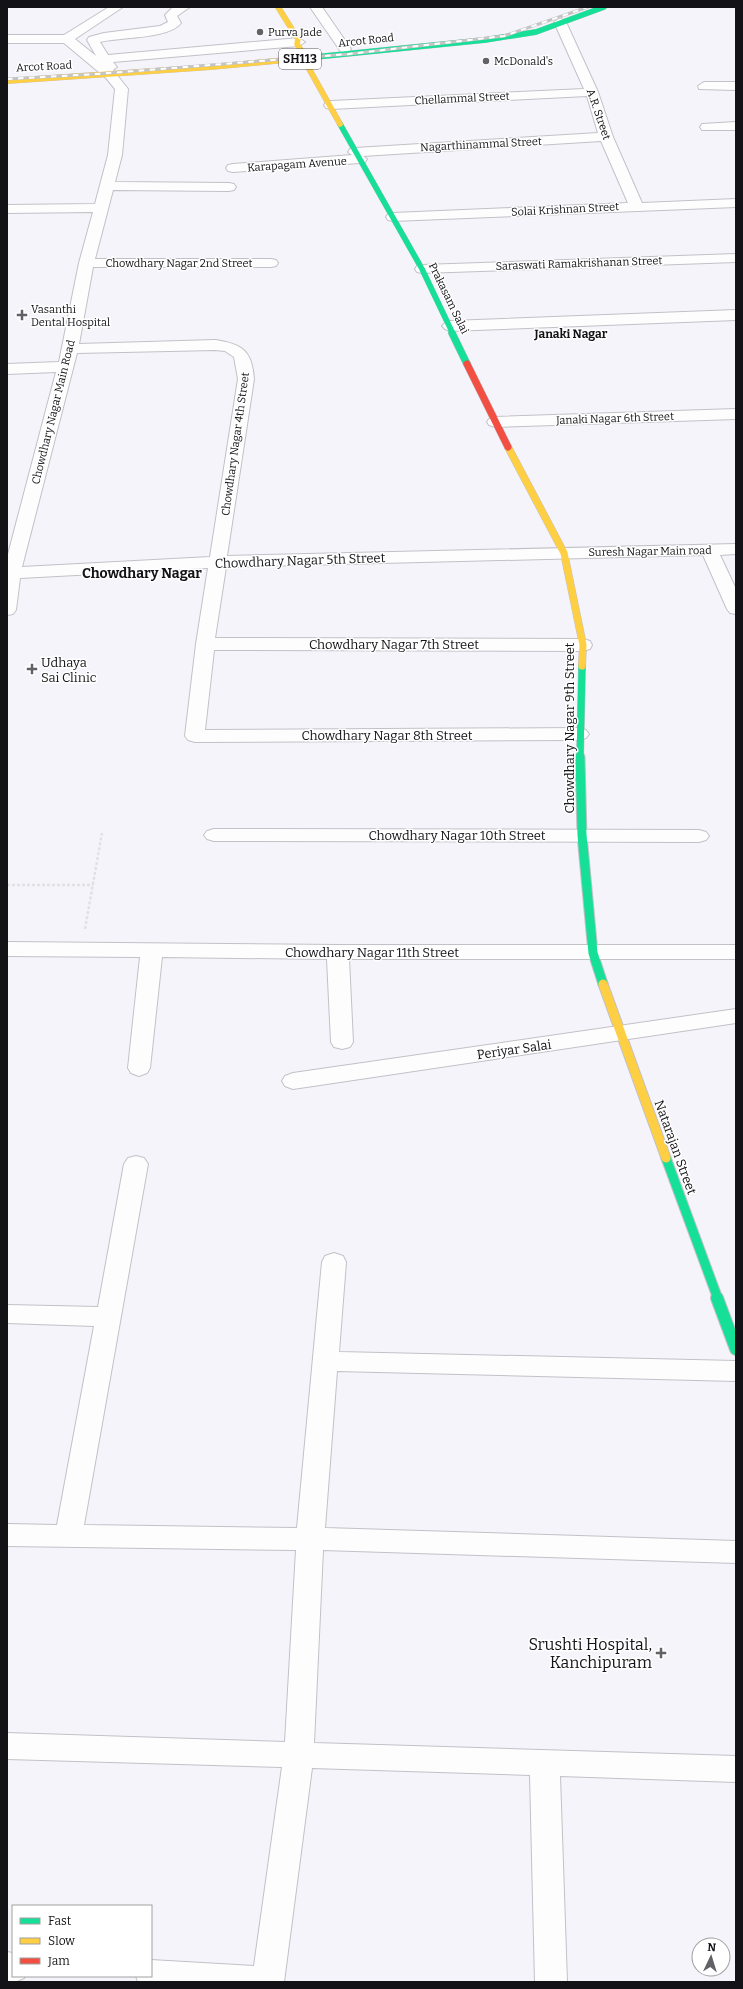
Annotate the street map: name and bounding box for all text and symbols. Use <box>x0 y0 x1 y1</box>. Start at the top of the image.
place label: Purva Jade <box>268 26 322 39</box>
marker: Purva Jade <box>255 27 265 37</box>
street label: Arcot Road <box>338 31 395 50</box>
road number: SH113 <box>279 49 321 69</box>
place label: McDonald's <box>494 55 553 68</box>
marker: McDonald's <box>481 56 491 66</box>
street label: Arcot Road <box>16 59 73 74</box>
street label: A.R. Street <box>584 87 613 141</box>
street label: Chellammal Street <box>414 90 510 107</box>
street label: Nagarthinammal Street <box>420 135 542 154</box>
street label: Karapagam Avenue <box>247 155 347 174</box>
street label: Solai Krishnan Street <box>511 200 619 219</box>
street label: Saraswati Ramakrishanan Street <box>495 254 663 273</box>
street label: Chowdhary Nagar 2nd Street <box>105 257 253 270</box>
street label: Prakasam Salai <box>426 261 472 337</box>
place label: Vasanthi Dental Hospital <box>31 303 110 329</box>
marker: Vasanthi Dental Hospital <box>16 309 28 321</box>
district label: Janaki Nagar <box>534 327 608 341</box>
street label: Chowdhary Nagar Main Road <box>29 338 78 486</box>
street label: Chowdhary Nagar 4th Street <box>219 371 252 517</box>
street label: Janaki Nagar 6th Street <box>555 410 674 427</box>
street label: Suresh Nagar Main road <box>588 544 712 559</box>
street label: Chowdhary Nagar 5th Street <box>215 550 386 571</box>
district label: Chowdhary Nagar <box>82 565 202 582</box>
street label: Chowdhary Nagar 7th Street <box>309 637 479 652</box>
street label: Chowdhary Nagar 9th Street <box>562 642 577 814</box>
place label: Udhaya Sai Clinic <box>41 655 97 685</box>
marker: Udhaya Sai Clinic <box>26 663 38 675</box>
street label: Chowdhary Nagar 8th Street <box>301 728 473 743</box>
street label: Chowdhary Nagar 10th Street <box>368 828 546 843</box>
street label: Chowdhary Nagar 11th Street <box>285 945 459 960</box>
street label: Periyar Salai <box>476 1037 552 1062</box>
street label: Natarajan Street <box>651 1098 700 1197</box>
place label: Srushti Hospital, Kanchipuram <box>528 1635 652 1672</box>
marker: Srushti Hospital, Kanchipuram <box>655 1647 667 1659</box>
legend <box>12 1905 152 1977</box>
text: Fast <box>48 1914 72 1928</box>
text: Slow <box>48 1934 75 1948</box>
north arrow <box>691 1937 731 1977</box>
text: N <box>707 1941 717 1954</box>
text: Jam <box>47 1954 70 1968</box>

